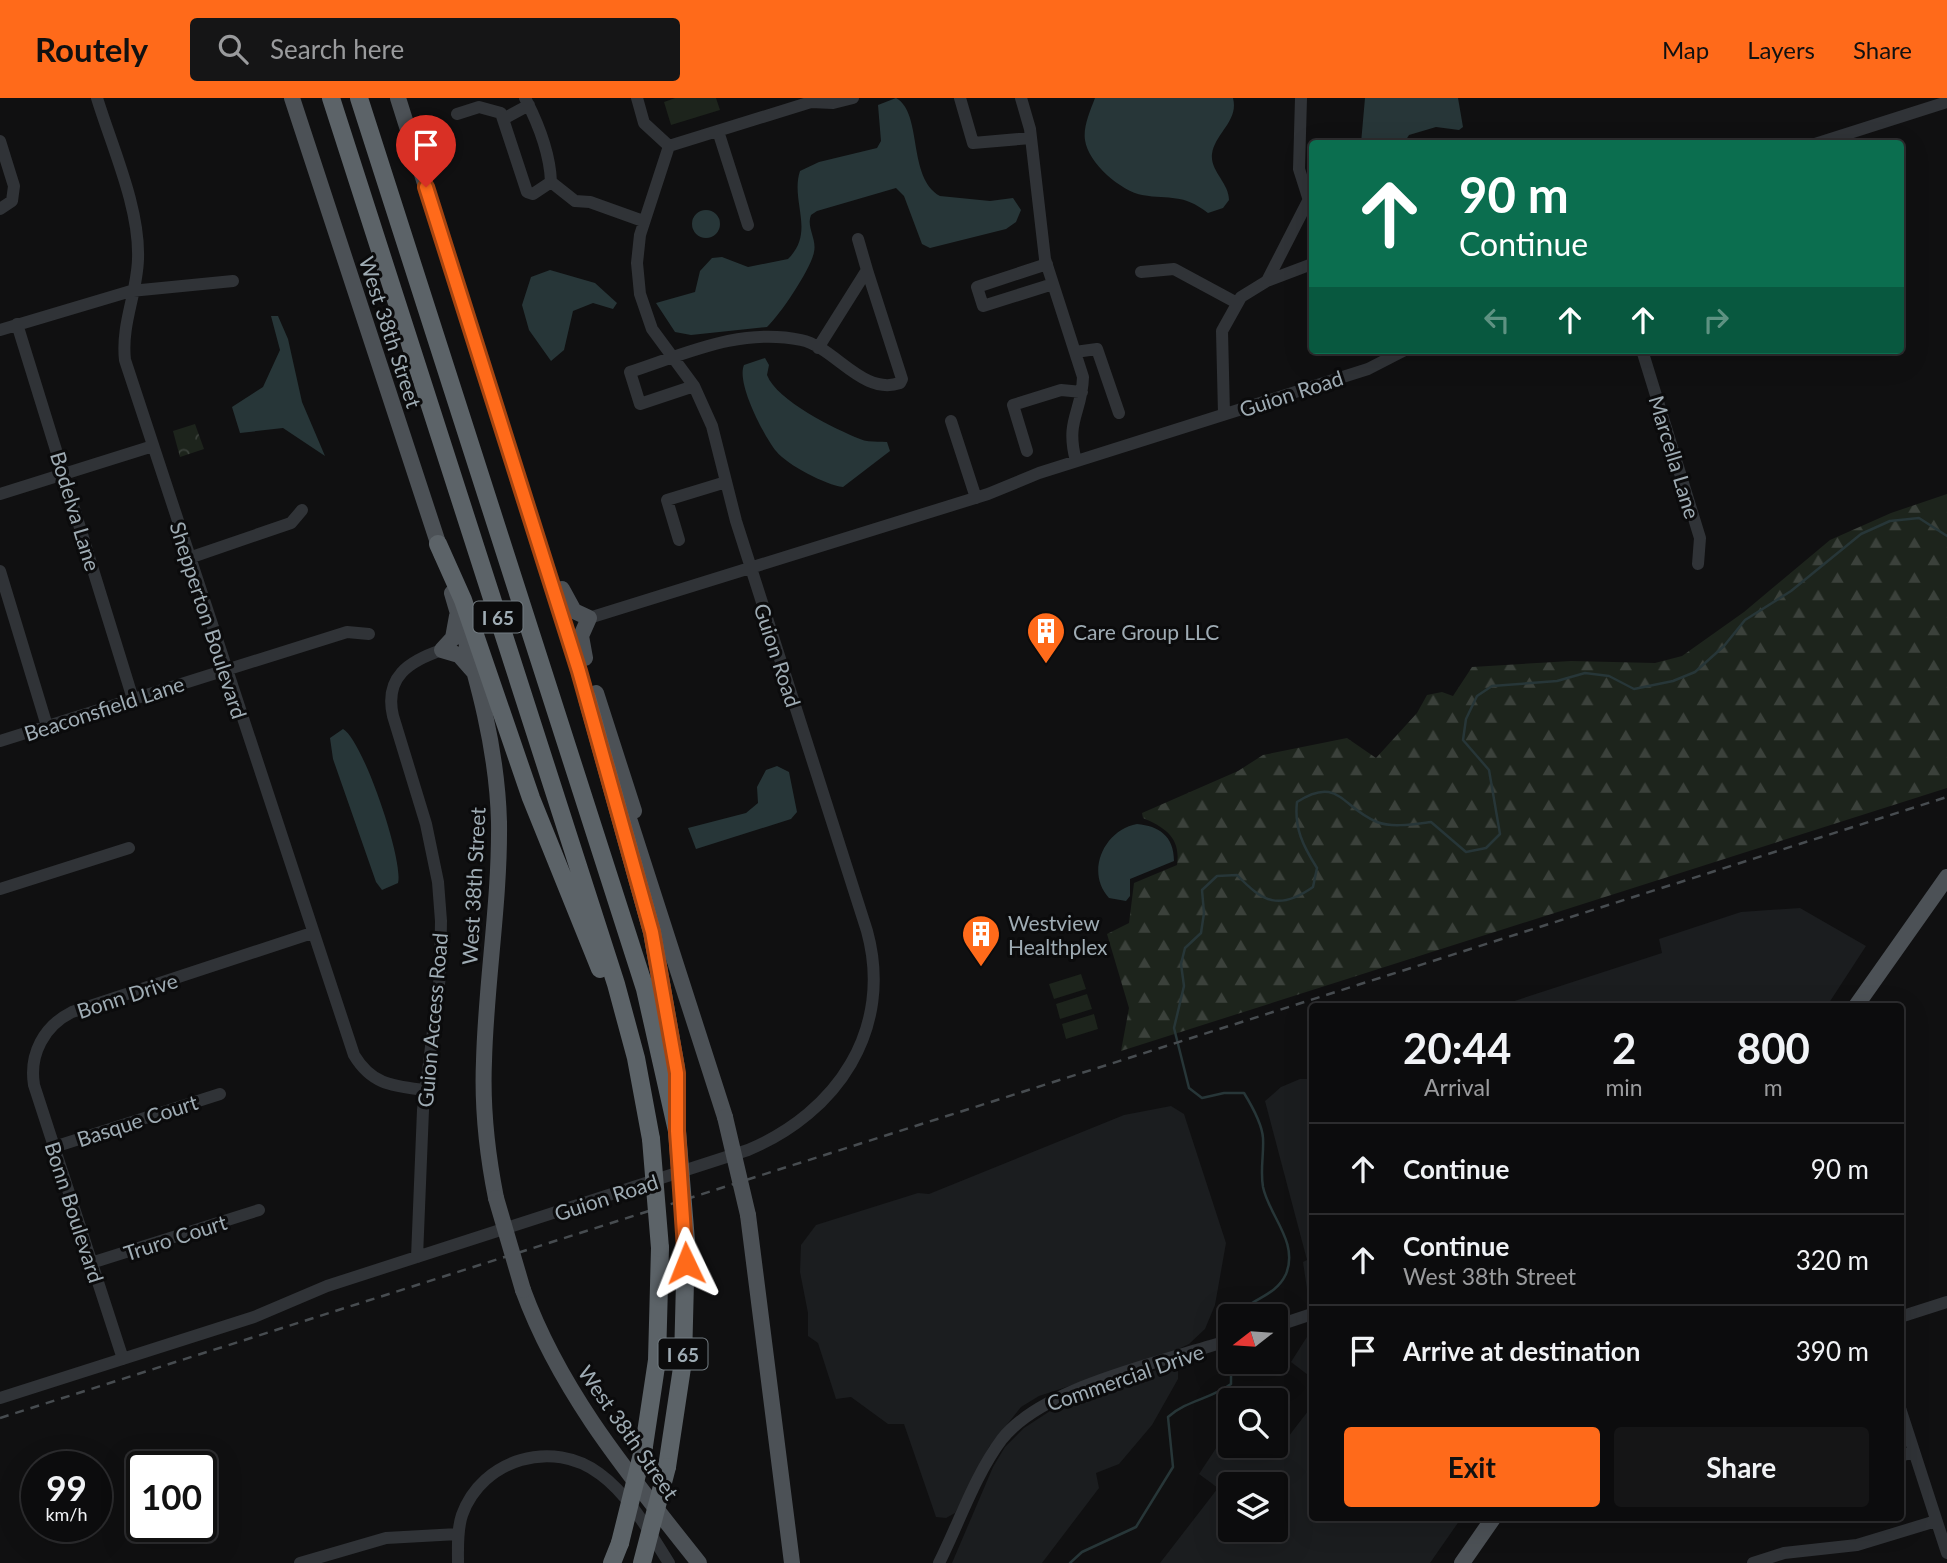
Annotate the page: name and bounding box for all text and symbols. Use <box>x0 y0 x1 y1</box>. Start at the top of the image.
search box <box>190 18 680 81</box>
text: Routely <box>35 29 148 69</box>
icon: search <box>214 30 252 68</box>
text: Search here <box>270 33 404 65</box>
text: Map <box>1662 35 1709 64</box>
text: Layers <box>1747 35 1815 64</box>
text: Share <box>1853 35 1912 64</box>
pin <box>396 115 456 187</box>
icon: arrive <box>407 126 445 164</box>
text: 90 m <box>1459 165 1569 223</box>
icon: ahead <box>1344 168 1435 259</box>
text: Continue <box>1459 224 1588 263</box>
street label: West 38th Street <box>355 253 427 411</box>
icon: left <box>1478 301 1516 339</box>
icon: ahead <box>1551 301 1589 339</box>
icon: ahead <box>1624 301 1662 339</box>
icon: right <box>1697 301 1735 339</box>
street label: Guion Road <box>1236 365 1346 421</box>
street label: Marcella Lane <box>1644 392 1706 522</box>
street label: Bodelva Lane <box>46 448 106 574</box>
street label: Shepperton Boulevard <box>165 518 253 722</box>
street label: Guion Road <box>750 600 806 710</box>
road number: I 65 <box>474 602 522 632</box>
building icon: Care Group LLC <box>1025 610 1067 665</box>
place label: Care Group LLC <box>1073 619 1219 644</box>
street label: Beaconsfield Lane <box>21 670 187 746</box>
street label: West 38th Street <box>456 806 490 966</box>
place label: Westview Healthplex <box>1008 910 1108 959</box>
building icon: Westview Healthplex <box>960 913 1002 968</box>
street label: Guion Access Road <box>412 932 452 1108</box>
street label: Bonn Drive <box>74 967 180 1023</box>
text: 20:44 <box>1403 1023 1511 1073</box>
text: 2 <box>1612 1023 1636 1073</box>
text: 800 <box>1737 1023 1810 1073</box>
text: Arrival <box>1424 1073 1490 1101</box>
text: min <box>1605 1073 1643 1101</box>
text: m <box>1764 1073 1783 1101</box>
street label: Basque Court <box>73 1089 201 1151</box>
street label: Bonn Boulevard <box>40 1138 110 1286</box>
icon: ahead <box>1344 1150 1382 1188</box>
text: Continue <box>1403 1153 1509 1185</box>
text: 90 m <box>1811 1153 1869 1185</box>
street label: Guion Road <box>551 1169 661 1225</box>
street label: Truro Court <box>120 1209 230 1265</box>
position arrow <box>649 1226 723 1300</box>
text: Continue <box>1403 1230 1509 1262</box>
icon: ahead <box>1344 1241 1382 1279</box>
text: 320 m <box>1796 1244 1869 1276</box>
text: West 38th Street <box>1403 1262 1576 1290</box>
north arrow <box>1218 1304 1288 1374</box>
map controls <box>1218 1304 1288 1542</box>
icon: arrive <box>1344 1332 1382 1370</box>
text: Arrive at destination <box>1403 1335 1640 1367</box>
text: 390 m <box>1796 1335 1869 1367</box>
road number: I 65 <box>658 1338 708 1370</box>
street label: Commercial Drive <box>1043 1338 1207 1416</box>
street label: West 38th Street <box>573 1360 685 1504</box>
button: search <box>1218 1388 1288 1458</box>
button: Exit <box>1344 1427 1600 1507</box>
button: Share <box>1614 1427 1869 1507</box>
speed limit sign: 100 <box>126 1451 217 1542</box>
text: 99 <box>46 1466 87 1508</box>
button: layers <box>1218 1472 1288 1542</box>
text: km/h <box>45 1503 88 1525</box>

